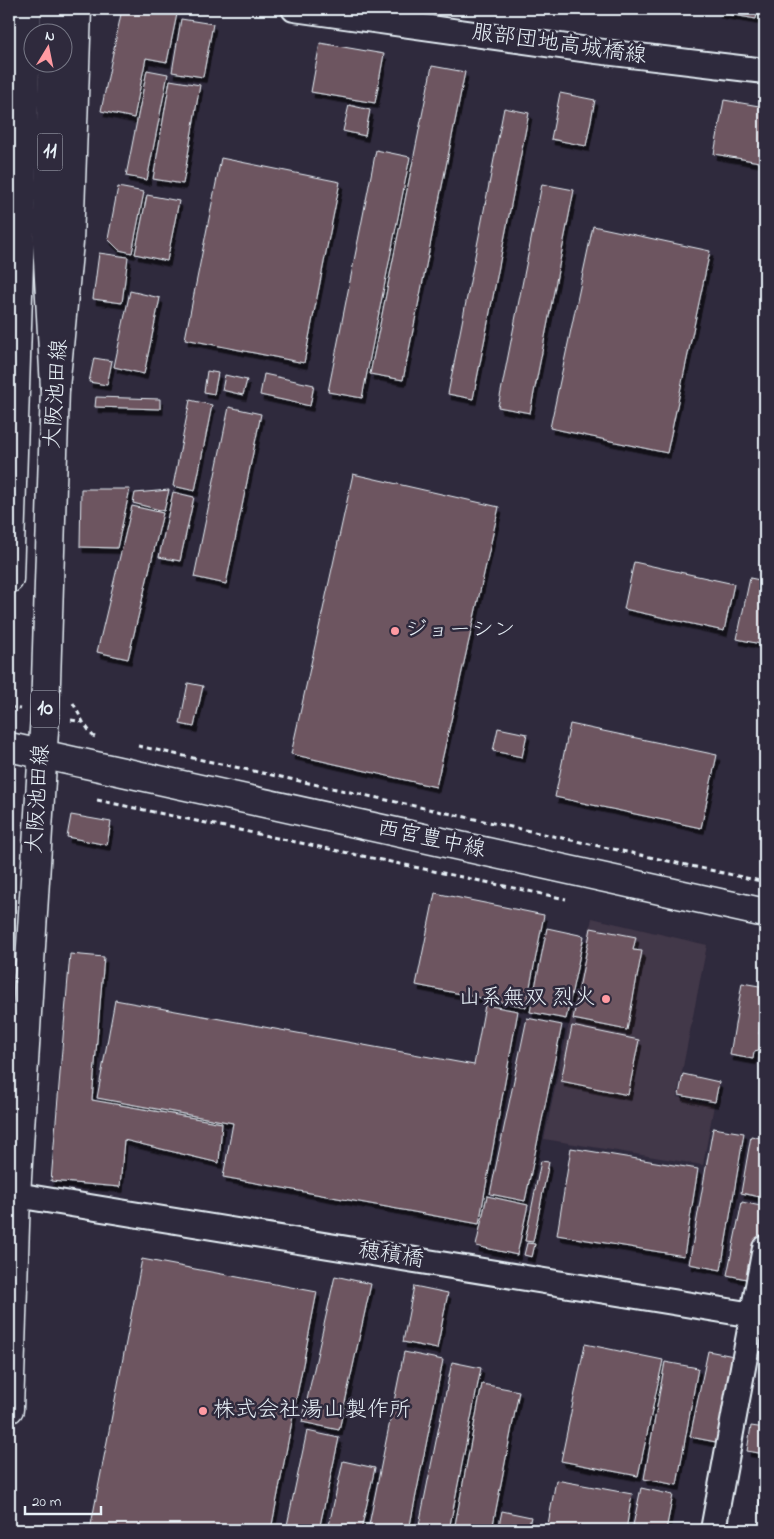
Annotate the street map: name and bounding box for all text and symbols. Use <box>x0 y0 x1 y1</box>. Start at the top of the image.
street label: 服部団地高城橋線 <box>470 17 648 73</box>
north arrow <box>22 22 72 72</box>
text: N <box>44 26 56 48</box>
road number: 11 <box>38 134 62 170</box>
street label: 大阪池田線 <box>37 338 77 450</box>
place label: ジョーシン <box>405 615 515 647</box>
marker: ジョーシン <box>389 625 401 637</box>
road number: 10 <box>31 691 59 728</box>
street label: 大阪池田線 <box>19 743 59 855</box>
street label: 西宮豊中線 <box>374 813 488 867</box>
place label: 山系無双 烈火 <box>458 983 596 1015</box>
marker: 山系無双 烈火 <box>600 993 612 1005</box>
street label: 穂積橋 <box>356 1235 426 1277</box>
place label: 株式会社湯山製作所 <box>213 1395 411 1427</box>
marker: 株式会社湯山製作所 <box>197 1405 209 1417</box>
scale bar <box>25 1484 101 1516</box>
text: 20 m <box>32 1491 62 1513</box>

